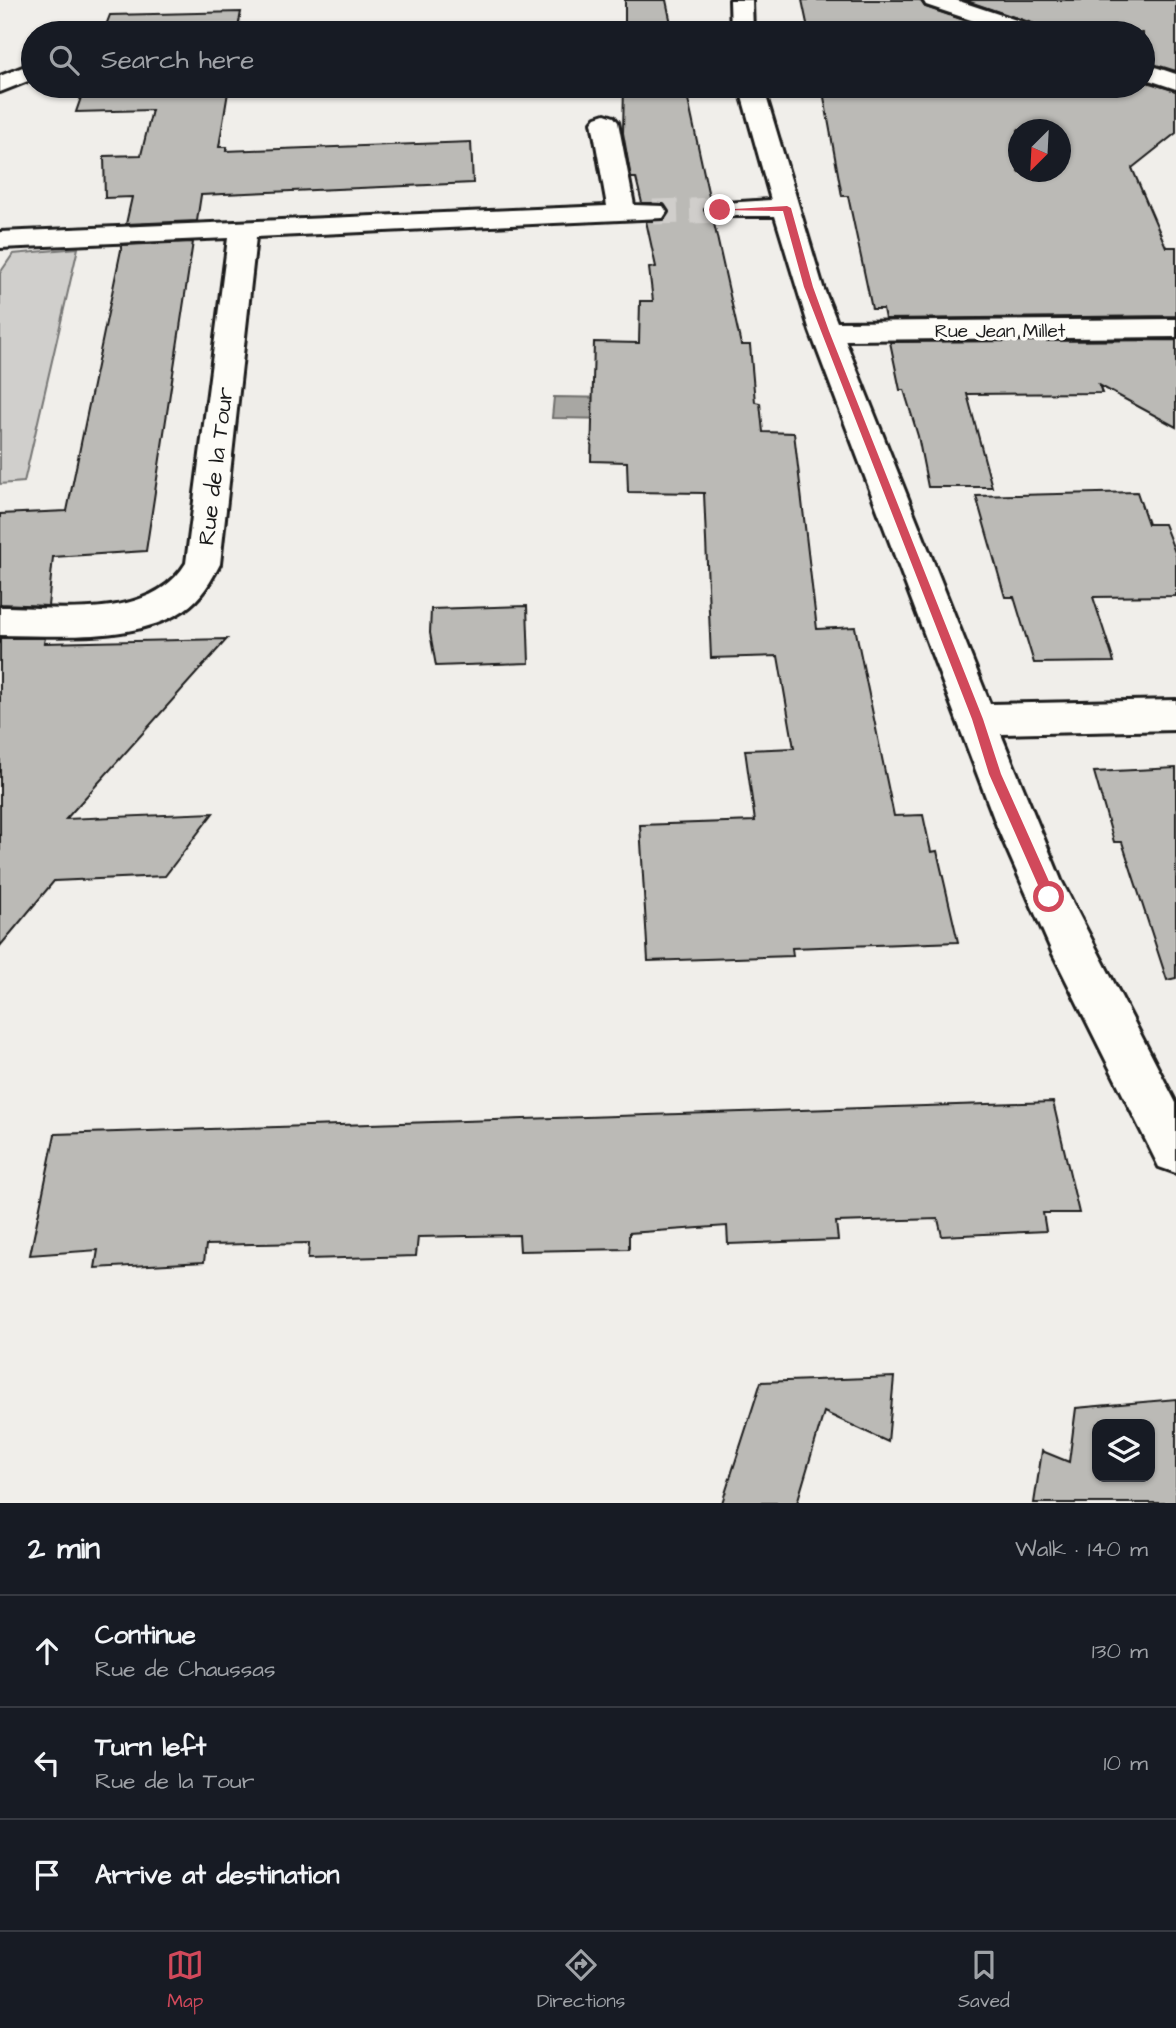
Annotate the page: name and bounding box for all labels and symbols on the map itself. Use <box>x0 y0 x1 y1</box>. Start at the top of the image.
north arrow <box>1008 119 1071 182</box>
route end <box>704 194 735 225</box>
street label: Rue Jean Millet <box>935 318 1066 345</box>
street label: Rue de la Tour <box>190 385 242 547</box>
route start <box>1033 881 1064 912</box>

